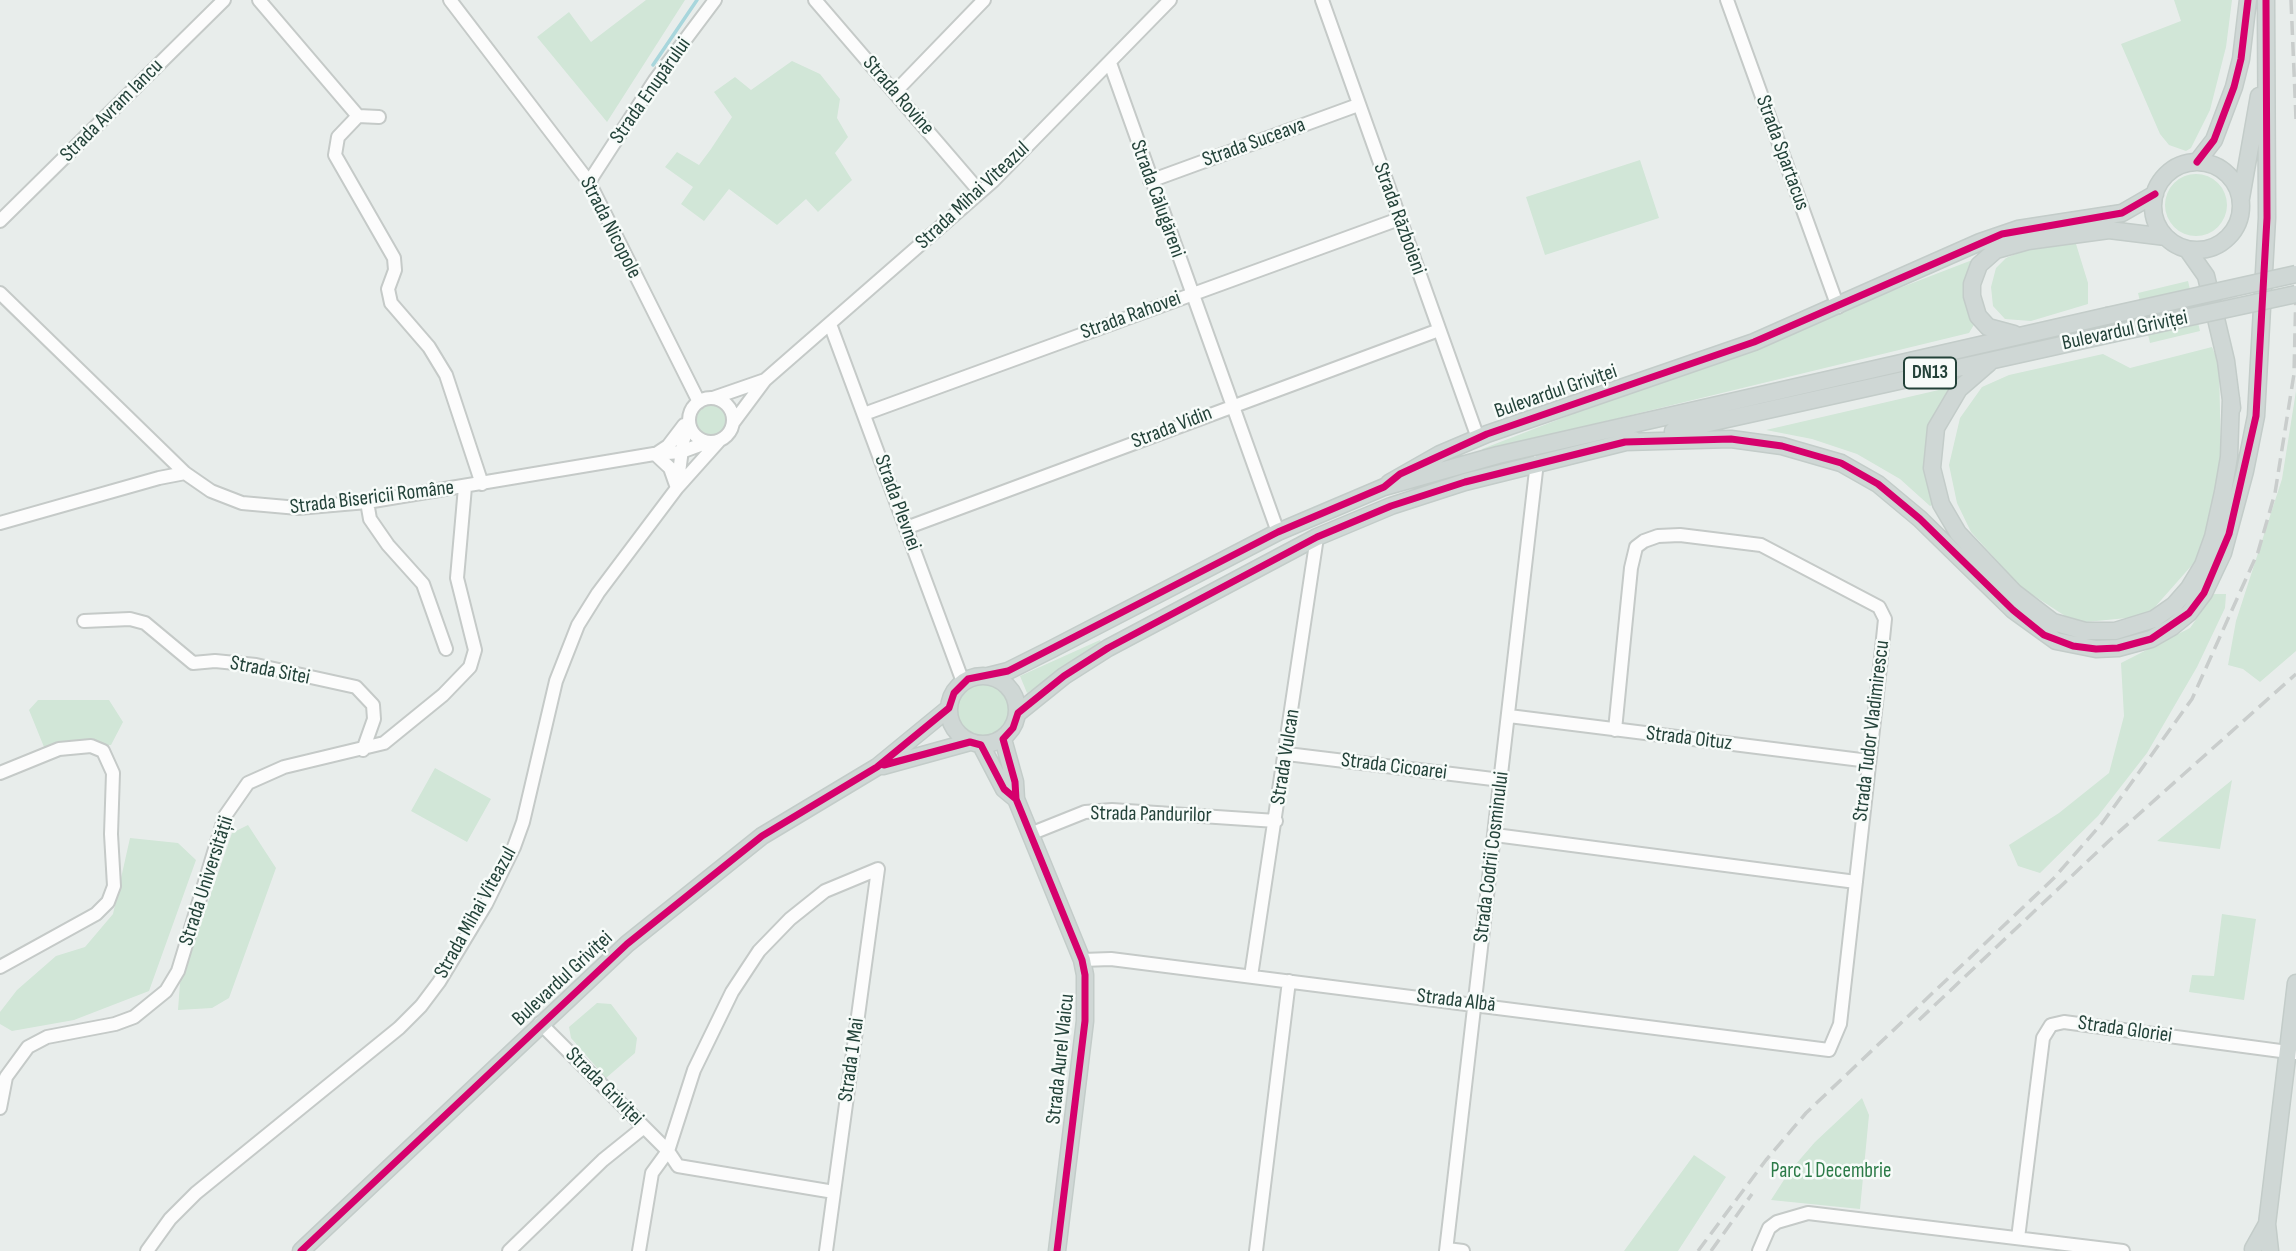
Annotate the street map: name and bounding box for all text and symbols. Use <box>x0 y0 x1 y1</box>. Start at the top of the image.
street label: Strada Enupărului <box>605 33 697 149</box>
street label: Strada Rovine <box>857 51 939 141</box>
street label: Strada Avram Iancu <box>55 54 169 168</box>
street label: Strada Spartacus <box>1750 92 1814 214</box>
street label: Strada Suceava <box>1199 113 1309 173</box>
street label: Strada Mihai Viteazul <box>911 137 1035 255</box>
street label: Strada Călugăreni <box>1124 137 1190 261</box>
street label: Strada Războieni <box>1367 160 1431 278</box>
street label: Strada Nicopole <box>574 173 646 283</box>
street label: Strada Rahovei <box>1077 286 1185 346</box>
street label: Bulevardul Griviței <box>2060 305 2190 357</box>
road number: DN13 <box>1904 358 1956 388</box>
street label: Bulevardul Griviței <box>1491 359 1621 425</box>
street label: Strada Vidin <box>1128 401 1216 455</box>
street label: Strada Plevnei <box>868 452 926 554</box>
street label: Strada Bisericii Române <box>288 475 456 521</box>
street label: Strada Tudor Vladimirescu <box>1848 639 1896 823</box>
street label: Strada Sitei <box>228 651 312 691</box>
street label: Strada Vulcan <box>1266 707 1306 807</box>
street label: Strada Oituz <box>1645 721 1733 757</box>
street label: Strada Cicoarei <box>1340 748 1448 786</box>
street label: Strada Codrii Cosminului <box>1469 770 1515 944</box>
street label: Strada Pandurilor <box>1090 801 1212 829</box>
street label: Strada Universității <box>174 813 240 949</box>
street label: Strada Mihai Viteazul <box>429 843 523 983</box>
street label: Bulevardul Griviței <box>508 926 618 1032</box>
street label: Strada Albă <box>1415 984 1497 1018</box>
street label: Strada Aurel Vlaicu <box>1042 993 1080 1125</box>
street label: Strada Gloriei <box>2076 1011 2174 1049</box>
street label: Strada 1 Mai <box>834 1016 870 1104</box>
street label: Strada Griviței <box>560 1043 648 1131</box>
park label: Parc 1 Decembrie <box>1771 1159 1891 1185</box>

